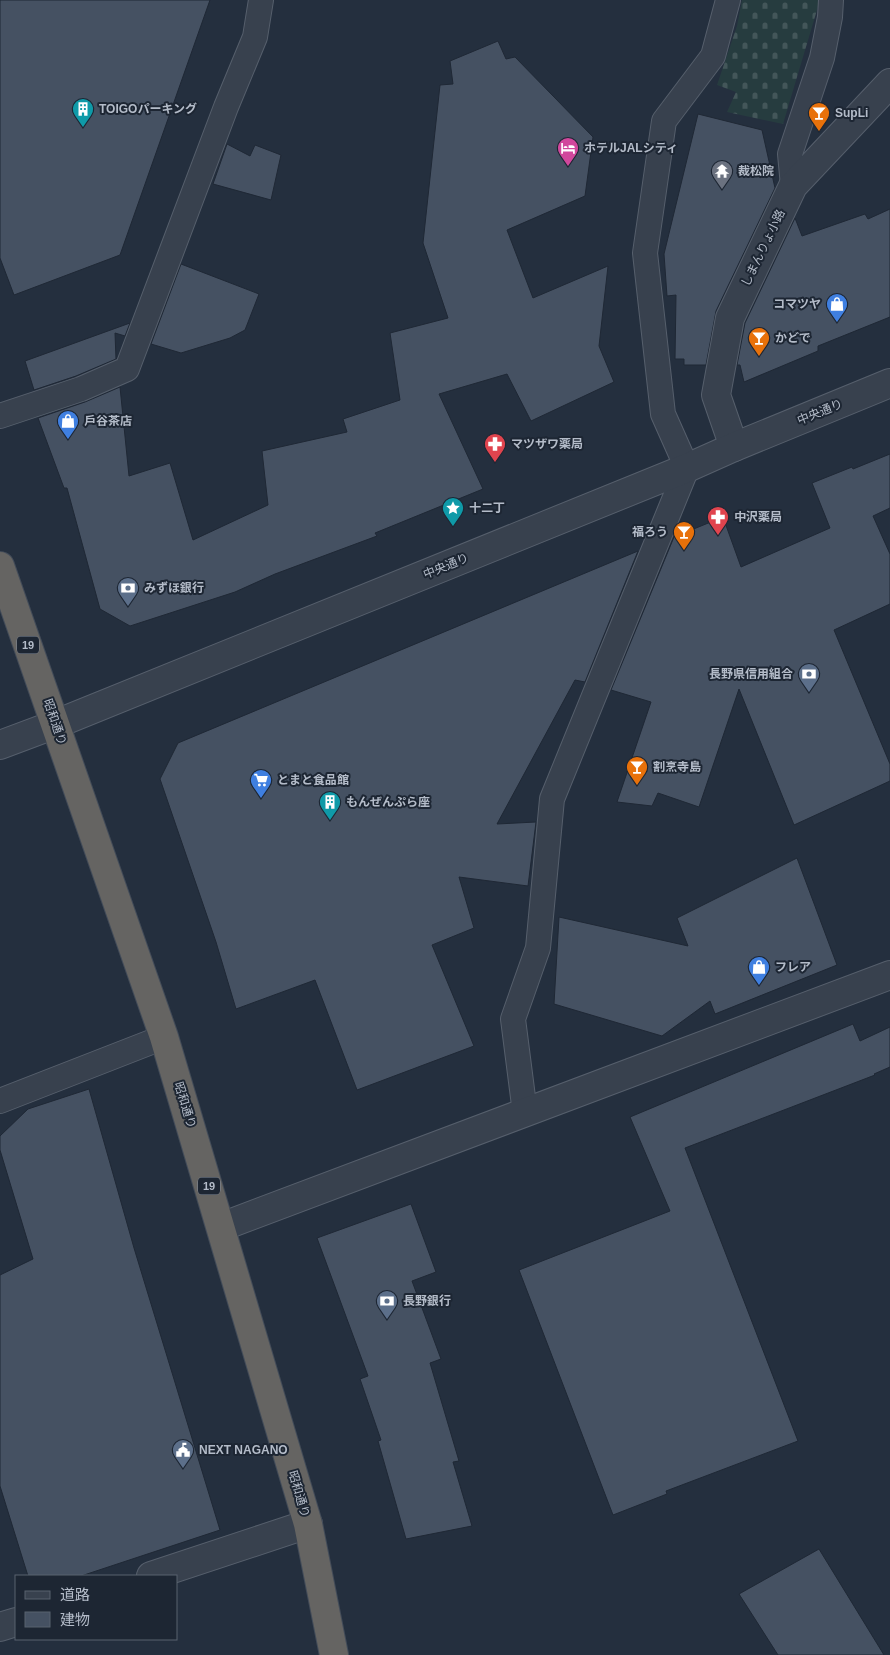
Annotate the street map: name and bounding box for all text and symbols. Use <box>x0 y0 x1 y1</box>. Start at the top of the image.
building icon: TOIGOパーキング <box>71 97 95 128</box>
bar icon: SupLi <box>807 101 831 132</box>
place label: TOIGOパーキング <box>99 102 197 116</box>
place label: SupLi <box>835 106 868 120</box>
hotel icon: ホテルJALシティ <box>556 136 580 167</box>
place label: ホテルJALシティ <box>584 141 678 155</box>
temple icon: 裁松院 <box>710 159 734 190</box>
place label: 裁松院 <box>738 164 774 178</box>
street label: しまんりょ小路 <box>738 207 788 289</box>
shop icon: コマツヤ <box>825 292 849 323</box>
place label: コマツヤ <box>773 297 821 311</box>
bar icon: かどで <box>747 326 771 357</box>
place label: かどで <box>775 331 811 345</box>
street label: 中央通り <box>795 397 845 427</box>
shop icon: 戶谷茶店 <box>56 409 80 440</box>
place label: 戶谷茶店 <box>84 414 132 428</box>
pharmacy icon: マツザワ薬局 <box>483 432 507 463</box>
place label: マツザワ薬局 <box>511 437 583 451</box>
place icon: 十二丁 <box>441 496 465 527</box>
place label: 十二丁 <box>469 501 505 515</box>
pharmacy icon: 中沢薬局 <box>706 505 730 536</box>
place label: 中沢薬局 <box>734 510 782 524</box>
bar icon: 福ろう <box>672 520 696 551</box>
place label: 福ろう <box>632 525 668 539</box>
street label: 中央通り <box>421 551 471 581</box>
bank icon: みずほ銀行 <box>116 576 140 607</box>
place label: みずほ銀行 <box>144 581 204 595</box>
road number: 19 <box>17 636 39 654</box>
bank icon: 長野県信用組合 <box>797 662 821 693</box>
place label: 長野県信用組合 <box>709 667 793 681</box>
street label: 昭和通り <box>41 697 69 747</box>
bar icon: 割烹寺島 <box>625 755 649 786</box>
place label: 割烹寺島 <box>653 760 701 774</box>
supermarket icon: とまと食品館 <box>249 768 273 799</box>
place label: とまと食品館 <box>277 773 349 787</box>
building icon: もんぜんぷら座 <box>318 790 342 821</box>
place label: もんぜんぷら座 <box>346 795 430 809</box>
shop icon: フレア <box>747 955 771 986</box>
place label: フレア <box>775 960 811 974</box>
street label: 昭和通り <box>171 1080 199 1130</box>
road number: 19 <box>198 1178 220 1194</box>
bank icon: 長野銀行 <box>375 1289 399 1320</box>
place label: 長野銀行 <box>403 1294 451 1308</box>
public building icon: NEXT NAGANO <box>171 1438 195 1469</box>
place label: NEXT NAGANO <box>199 1443 288 1457</box>
street label: 昭和通り <box>286 1469 312 1519</box>
legend <box>15 1575 178 1640</box>
text: 道路 <box>60 1586 90 1603</box>
text: 建物 <box>60 1611 90 1628</box>

